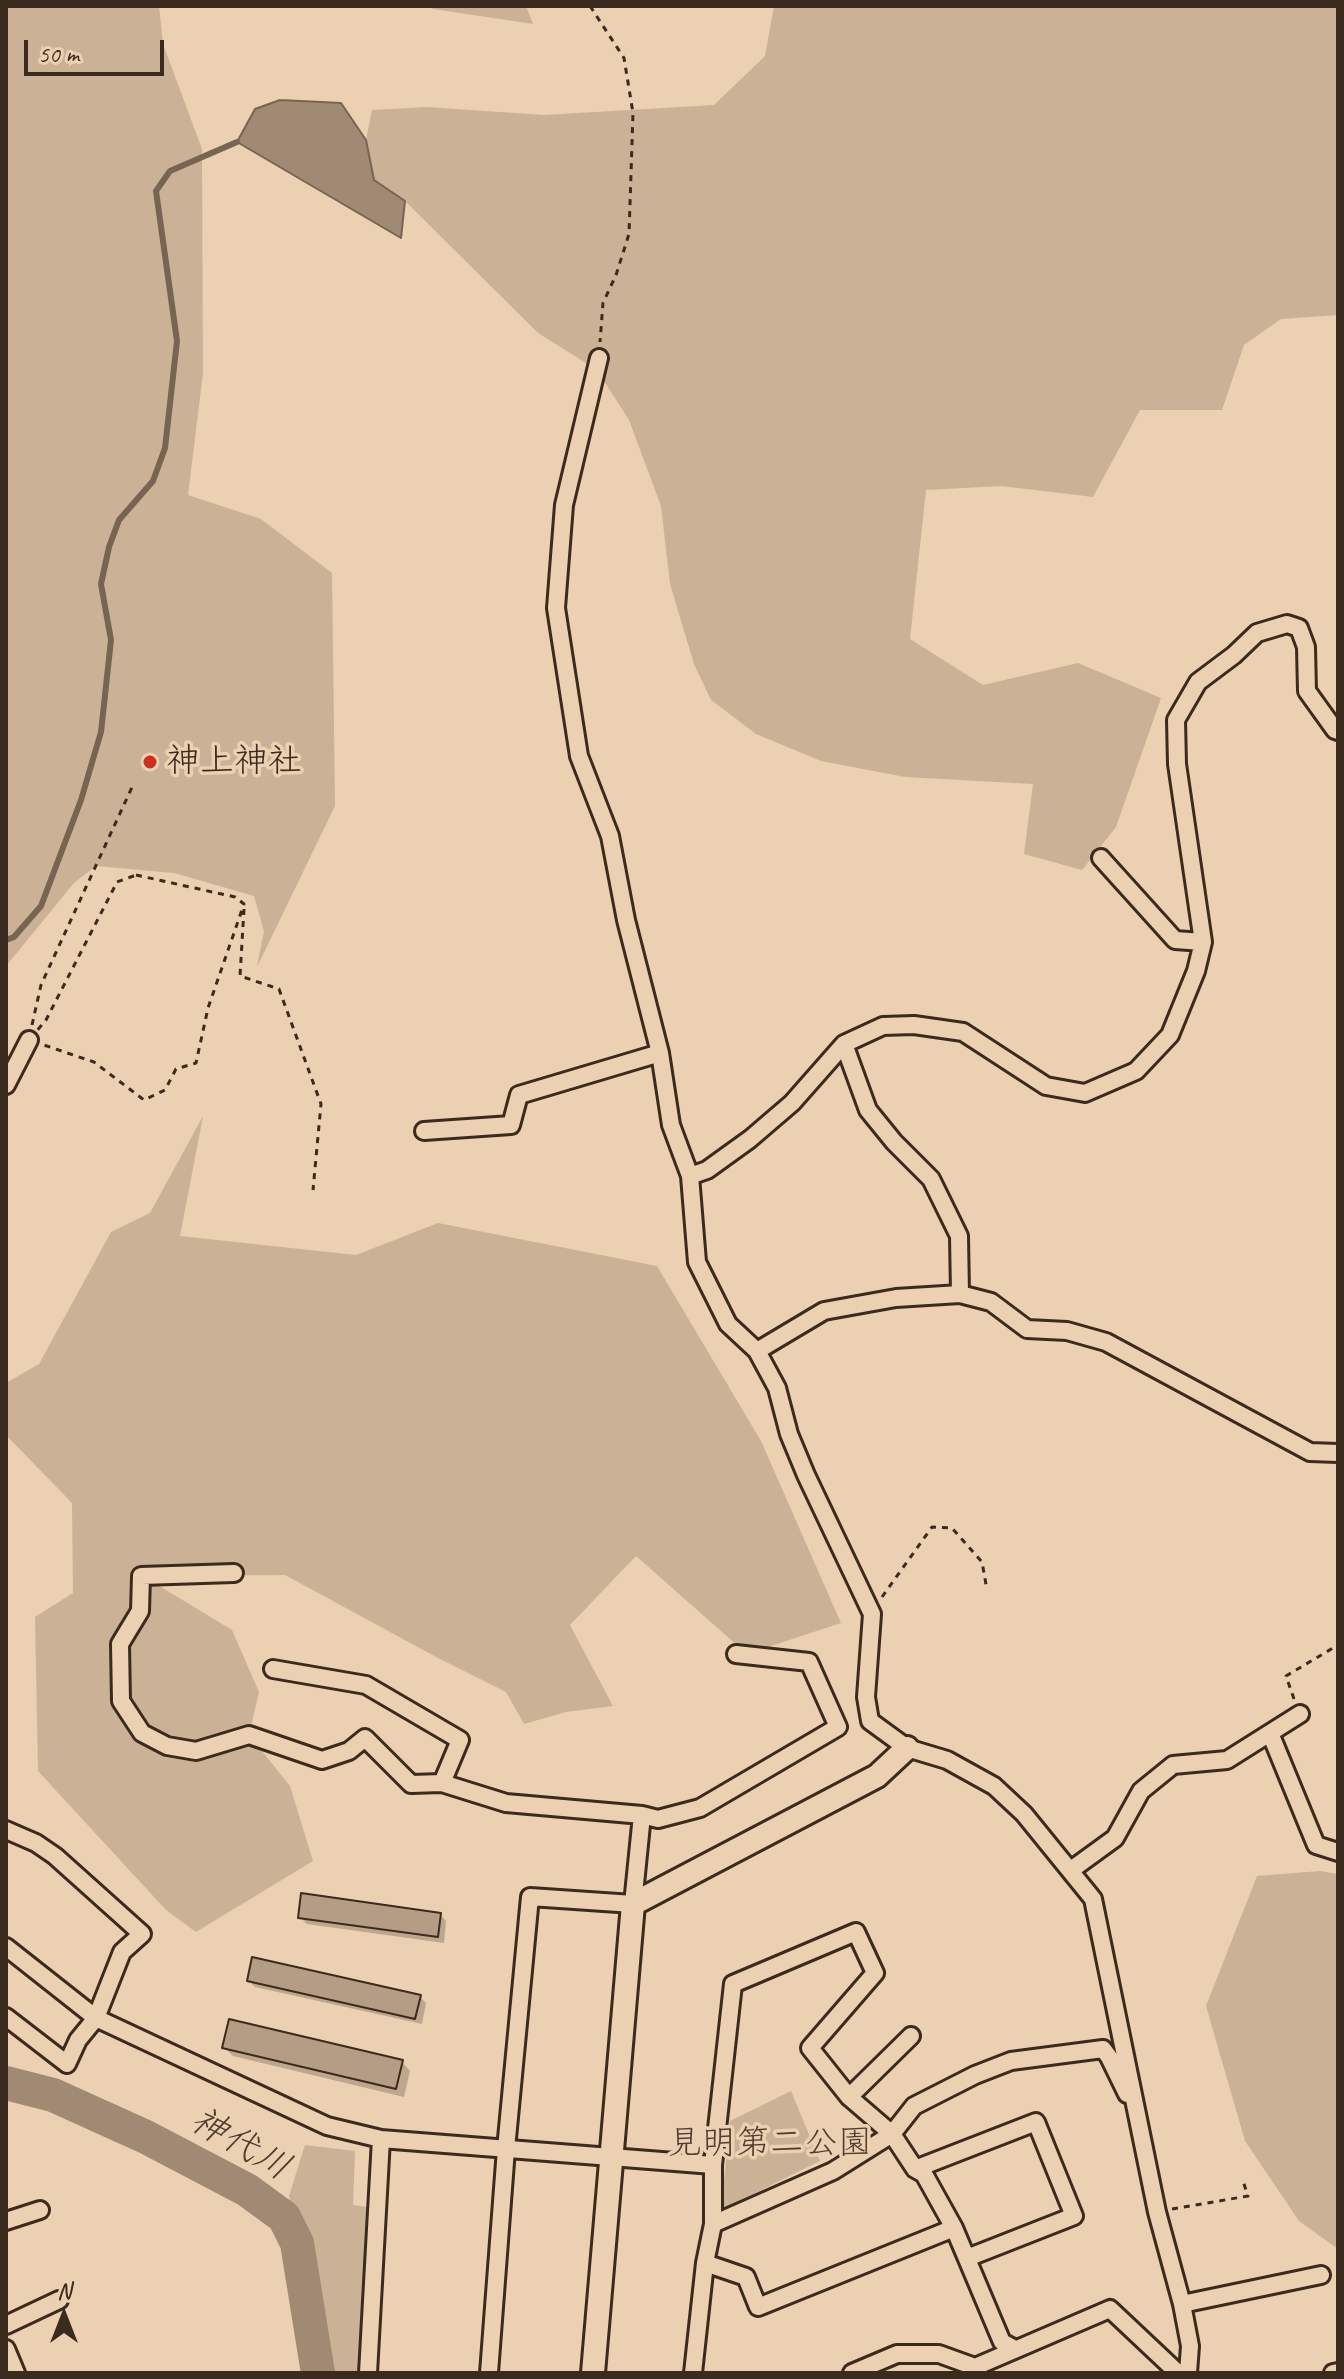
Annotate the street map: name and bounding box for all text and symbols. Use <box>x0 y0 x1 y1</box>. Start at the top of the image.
scale bar <box>28 24 168 74</box>
text: 50 m <box>38 39 79 69</box>
place label: 神上神社 <box>166 742 302 782</box>
marker: 神上神社 <box>141 753 159 771</box>
water label: 神代川 <box>182 2099 298 2191</box>
park label: 見明第二公園 <box>668 2124 872 2164</box>
north arrow <box>24 2275 104 2355</box>
text: N <box>57 2277 71 2305</box>

